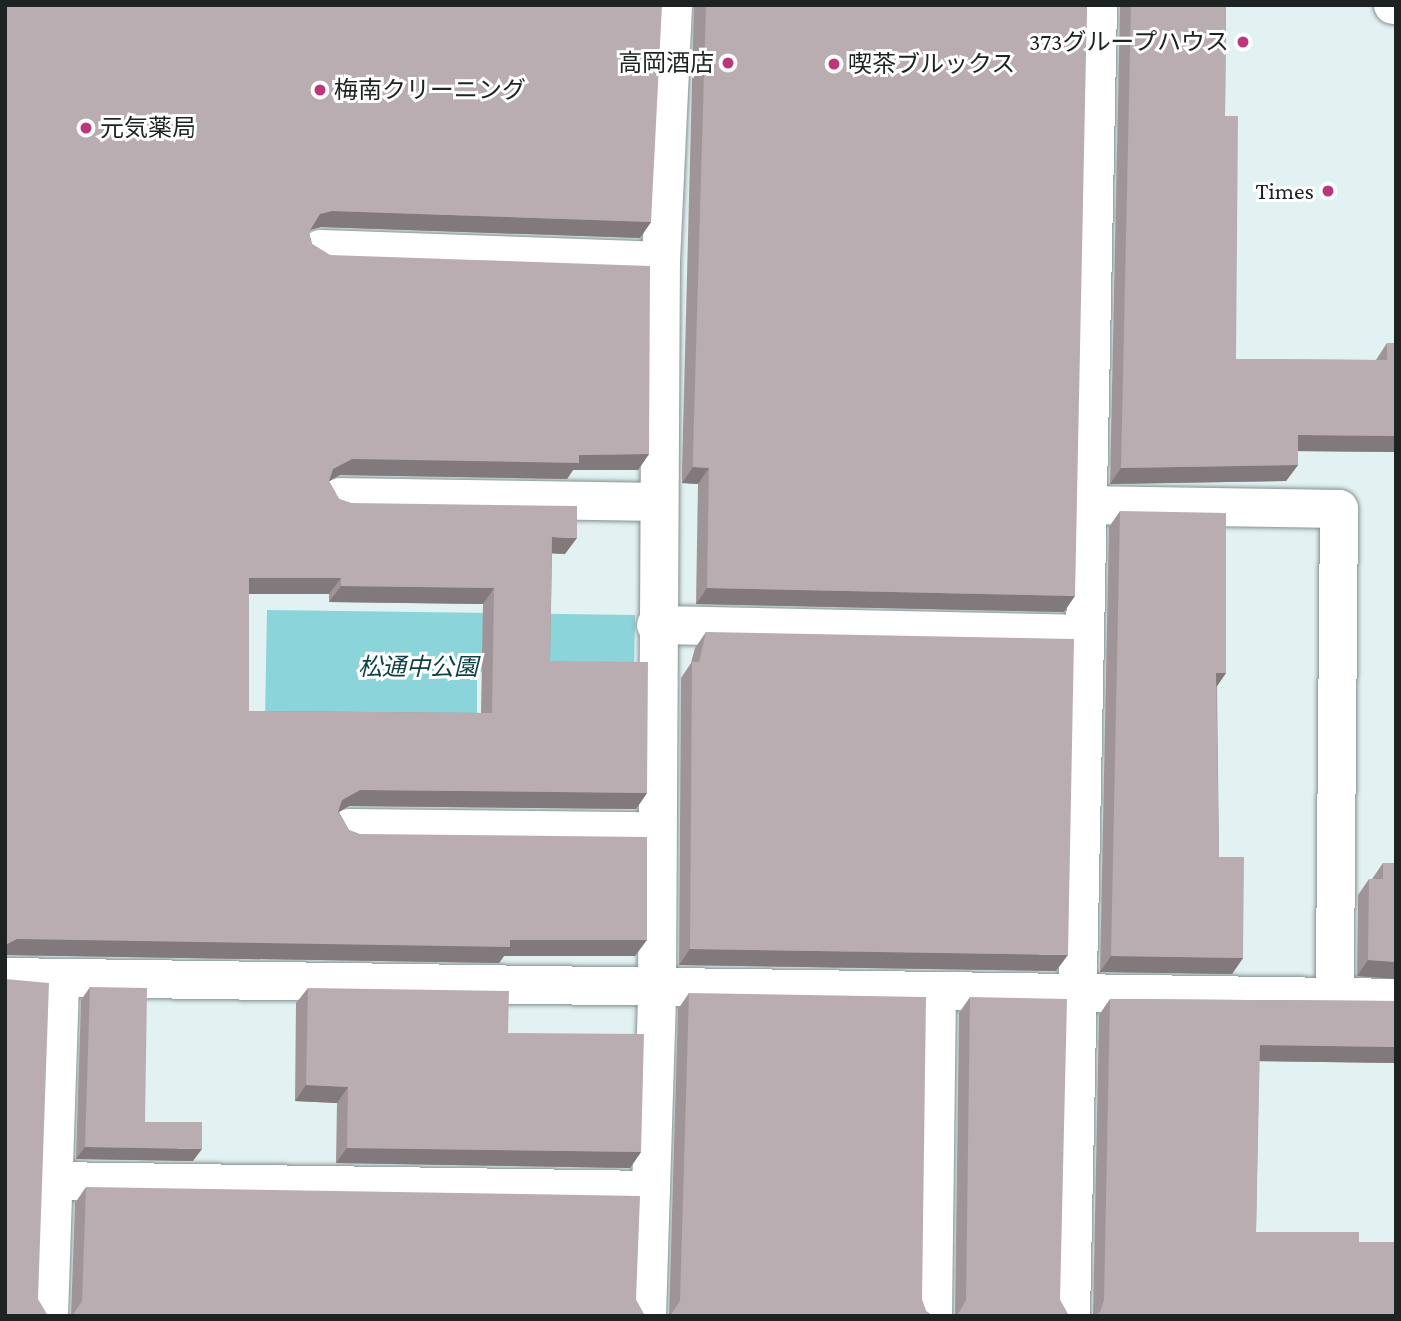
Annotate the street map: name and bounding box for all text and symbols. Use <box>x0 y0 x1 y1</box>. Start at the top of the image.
place label: 373グループハウス <box>1028 28 1229 56</box>
marker: 373グループハウス <box>1235 34 1251 50</box>
place label: 高岡酒店 <box>618 49 714 77</box>
place label: 喫茶ブルックス <box>848 50 1016 78</box>
marker: 高岡酒店 <box>720 55 736 71</box>
marker: 喫茶ブルックス <box>826 56 842 72</box>
place label: 梅南クリーニング <box>334 76 526 104</box>
marker: 梅南クリーニング <box>312 82 328 98</box>
place label: 元気薬局 <box>100 114 196 142</box>
marker: 元気薬局 <box>78 120 94 136</box>
place label: Times <box>1255 177 1314 205</box>
marker: Times <box>1320 183 1336 199</box>
park label: 松通中公園 <box>358 653 478 681</box>

